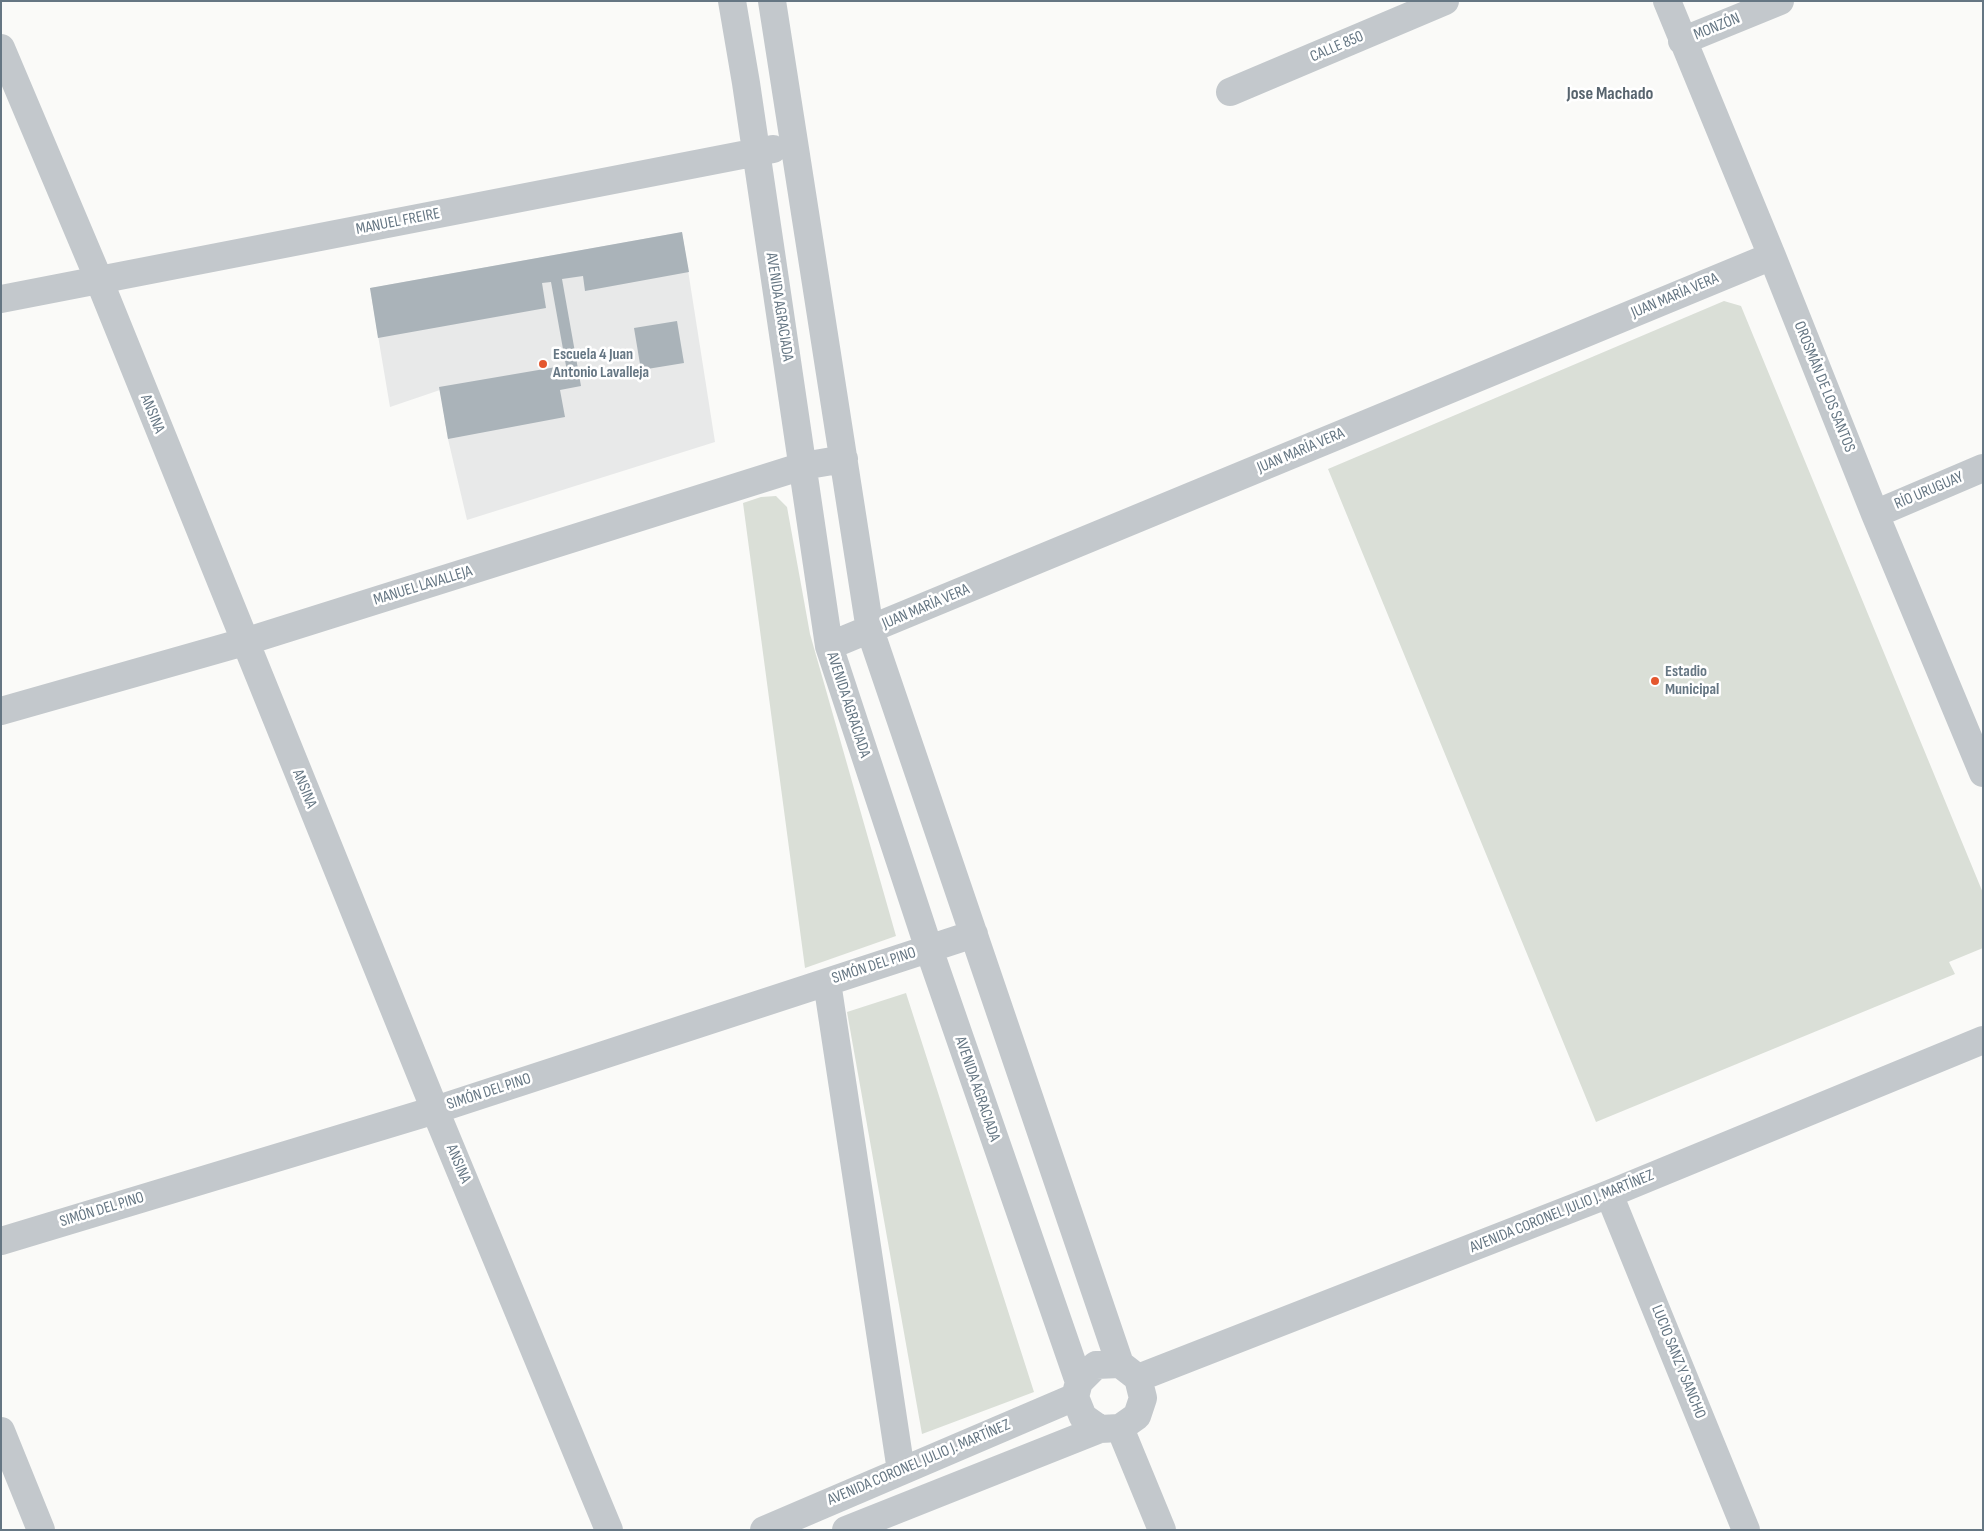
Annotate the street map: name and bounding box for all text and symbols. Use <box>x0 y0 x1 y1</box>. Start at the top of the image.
street label: MONZÓN <box>1691 9 1743 45</box>
street label: CALLE 850 <box>1307 27 1367 67</box>
district label: Jose Machado <box>1567 83 1653 105</box>
street label: MANUEL FREIRE <box>354 204 442 240</box>
street label: AVENIDA AGRACIADA <box>761 251 797 363</box>
street label: JUAN MARÍA VERA <box>1628 269 1722 323</box>
street label: OROSMÁN DE LOS SANTOS <box>1789 319 1859 455</box>
place label: Escuela 4 Juan Antonio Lavalleja <box>553 345 649 383</box>
marker: Escuela 4 Juan Antonio Lavalleja <box>537 358 549 370</box>
street label: ANSINA <box>136 392 168 436</box>
street label: JUAN MARÍA VERA <box>1254 424 1348 478</box>
street label: RÍO URUGUAY <box>1892 468 1966 514</box>
street label: MANUEL LAVALLEJA <box>371 562 475 610</box>
street label: JUAN MARÍA VERA <box>879 580 973 634</box>
street label: AVENIDA AGRACIADA <box>822 650 874 760</box>
place label: Estadio Municipal <box>1665 662 1719 700</box>
marker: Estadio Municipal <box>1649 675 1661 687</box>
street label: ANSINA <box>288 767 320 811</box>
street label: SIMÓN DEL PINO <box>830 943 918 989</box>
street label: AVENIDA AGRACIADA <box>950 1034 1004 1144</box>
street label: SIMÓN DEL PINO <box>445 1069 533 1115</box>
street label: ANSINA <box>441 1142 475 1186</box>
street label: AVENIDA CORONEL JULIO J. MARTÍNEZ <box>1467 1166 1657 1258</box>
street label: SIMÓN DEL PINO <box>58 1188 146 1232</box>
street label: LUCIO SANZ Y SANCHO <box>1646 1302 1710 1422</box>
street label: AVENIDA CORONEL JULIO J. MARTÍNEZ <box>825 1416 1013 1510</box>

